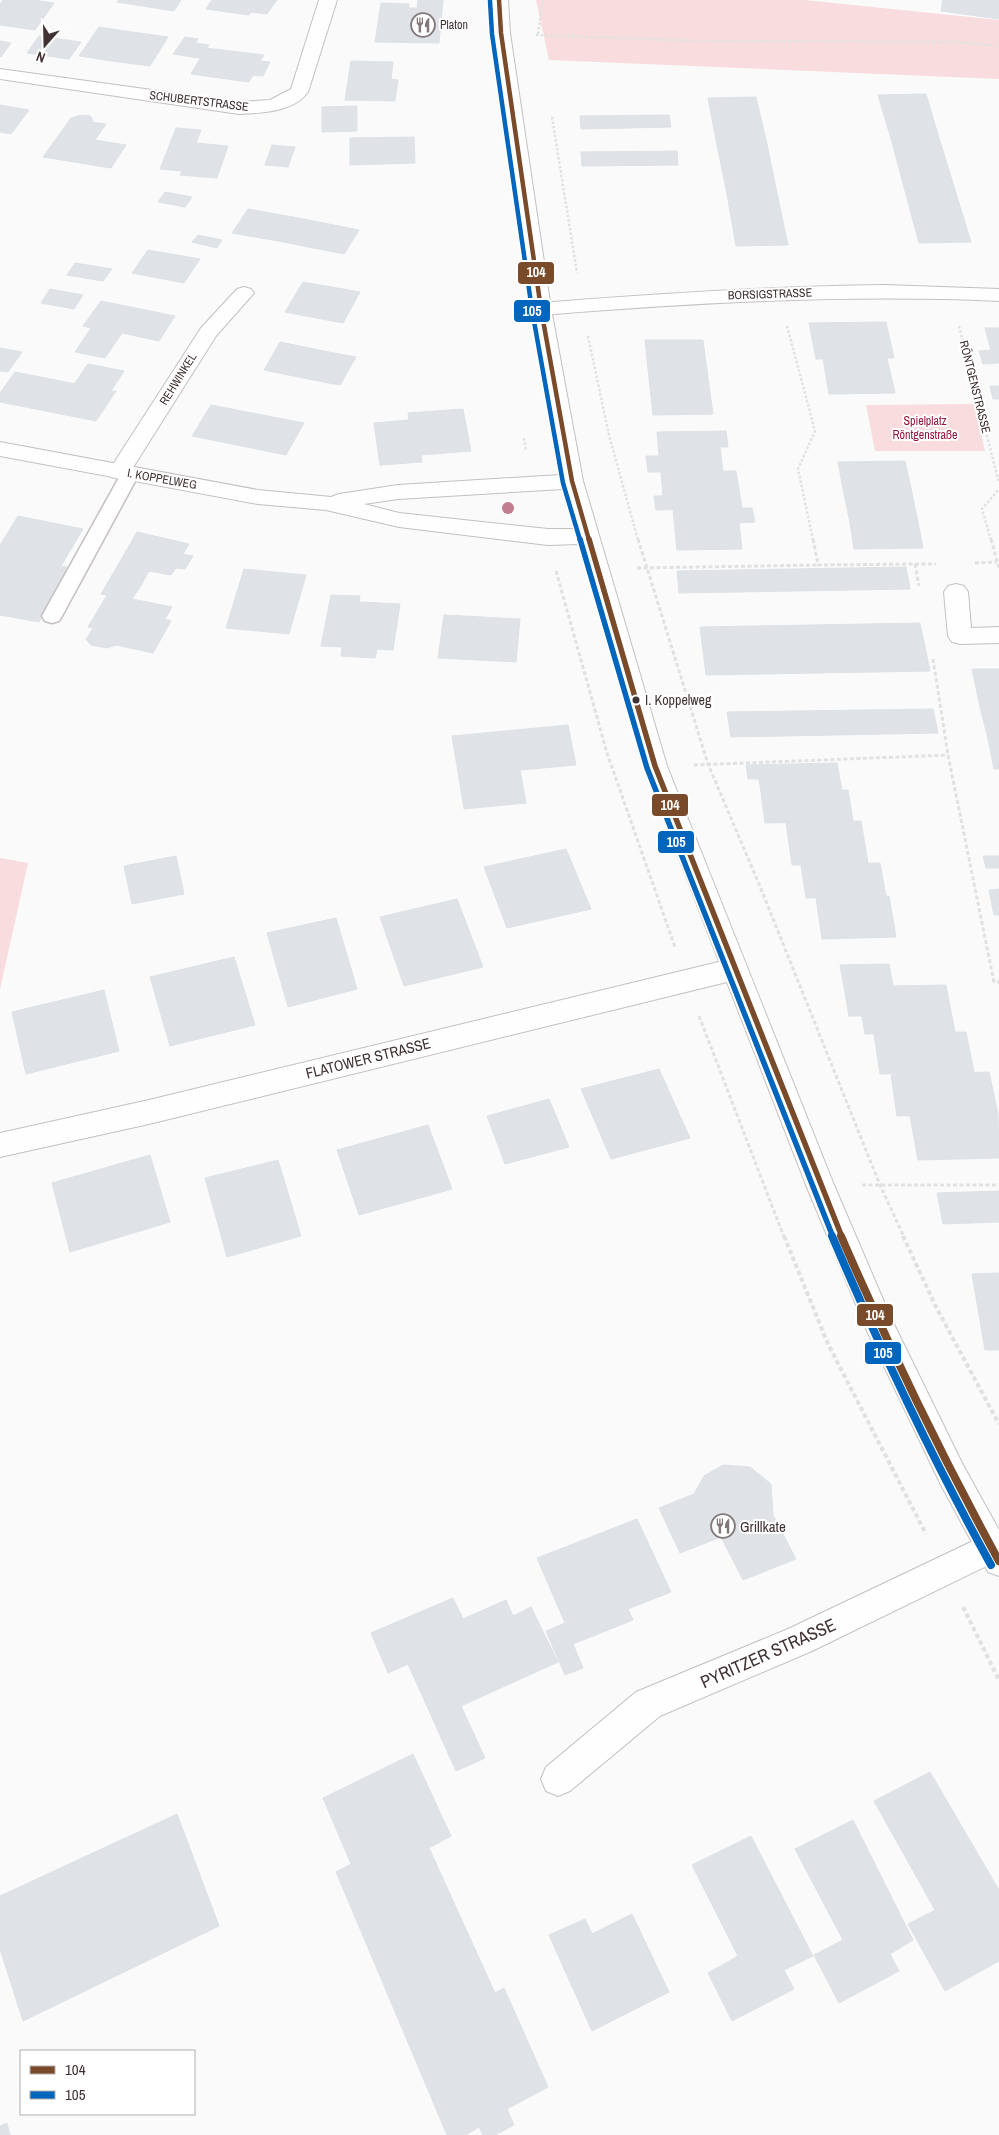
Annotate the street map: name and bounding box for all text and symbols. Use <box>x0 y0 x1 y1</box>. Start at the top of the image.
restaurant icon: Platon <box>410 12 436 38</box>
place label: Platon <box>440 17 468 33</box>
north arrow <box>20 20 70 70</box>
text: N <box>34 47 48 67</box>
street label: SCHUBERTSTRASSE <box>148 87 250 115</box>
line badge: 104 <box>517 261 555 285</box>
text: 104 <box>526 263 546 281</box>
street label: BORSIGSTRASSE <box>728 285 812 303</box>
line badge: 105 <box>513 299 551 323</box>
text: 105 <box>522 302 542 320</box>
street label: RÖNTGENSTRASSE <box>956 339 995 435</box>
street label: REHWINKEL <box>156 350 201 408</box>
park label: Spielplatz Röntgenstraße <box>892 413 958 443</box>
street label: I. KOPPELWEG <box>126 465 198 493</box>
place label: I. Koppelweg <box>645 691 712 709</box>
marker: I. Koppelweg <box>631 695 641 705</box>
line badge: 104 <box>651 793 689 817</box>
text: 104 <box>660 796 680 814</box>
line badge: 105 <box>657 830 695 854</box>
text: 105 <box>666 833 686 851</box>
street label: FLATOWER STRASSE <box>303 1032 433 1084</box>
line badge: 104 <box>856 1303 894 1327</box>
text: 104 <box>865 1306 885 1324</box>
line badge: 105 <box>864 1341 902 1365</box>
text: 105 <box>873 1344 893 1362</box>
restaurant icon: Grillkate <box>710 1513 736 1539</box>
place label: Grillkate <box>740 1516 786 1537</box>
street label: PYRITZER STRASSE <box>696 1612 840 1694</box>
legend <box>20 2050 195 2115</box>
text: 104 <box>65 2059 86 2080</box>
text: 105 <box>65 2084 86 2105</box>

